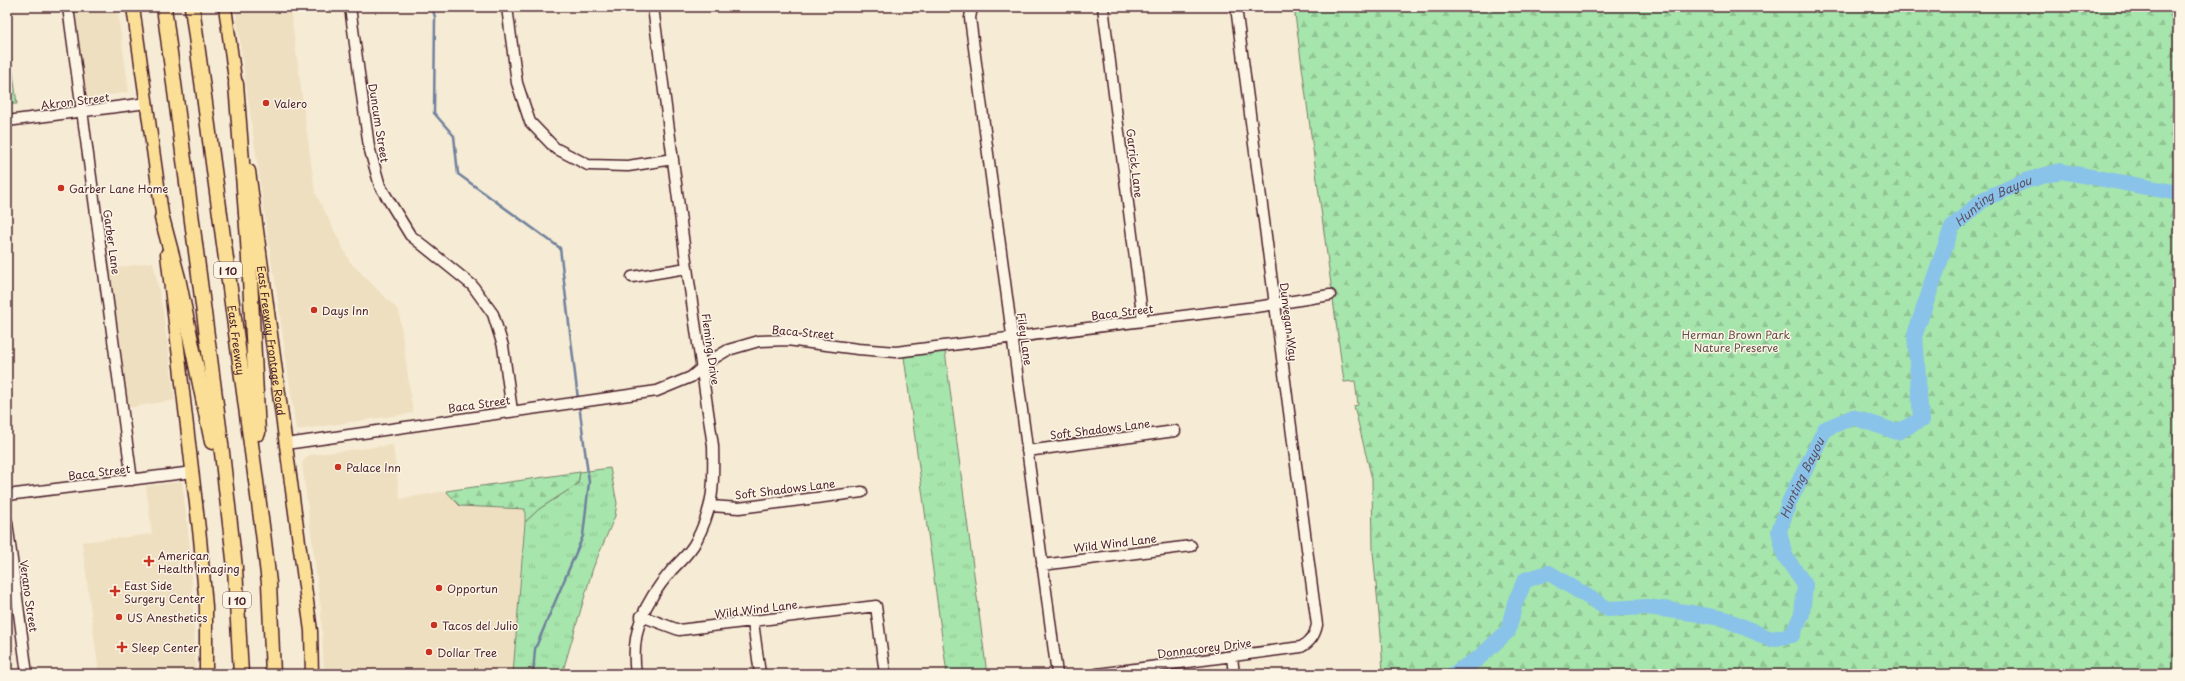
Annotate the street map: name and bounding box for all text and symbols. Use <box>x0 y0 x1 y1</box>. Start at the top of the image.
street label: Duncum Street <box>364 82 394 164</box>
street label: Akron Street <box>40 88 111 114</box>
place label: Valero <box>274 95 307 112</box>
marker: Valero <box>261 98 271 108</box>
street label: Garrick Lane <box>1122 127 1148 199</box>
water label: Hunting Bayou <box>1950 170 2034 230</box>
place label: Garber Lane Home <box>69 180 169 197</box>
marker: Garber Lane Home <box>56 183 66 193</box>
street label: Garber Lane <box>99 208 125 276</box>
road number: I 10 <box>214 262 242 278</box>
street label: East Freeway Frontage Road <box>253 264 290 416</box>
street label: Dunvegan Way <box>1276 282 1302 362</box>
street label: Baca Street <box>1090 300 1155 324</box>
place label: Days Inn <box>322 302 369 319</box>
street label: East Freeway <box>224 304 250 376</box>
marker: Days Inn <box>309 305 319 315</box>
street label: Filey Lane <box>1013 311 1037 367</box>
street label: Fleming Drive <box>698 312 724 386</box>
street label: Baca Street <box>771 321 835 343</box>
park label: Herman Brown Park Nature Preserve <box>1682 326 1791 356</box>
street label: Baca Street <box>447 391 512 417</box>
street label: Soft Shadows Lane <box>1049 414 1151 444</box>
water label: Hunting Bayou <box>1775 433 1829 521</box>
place label: Palace Inn <box>346 459 401 476</box>
street label: Baca Street <box>67 460 132 484</box>
marker: Palace Inn <box>333 462 343 472</box>
street label: Soft Shadows Lane <box>734 474 836 504</box>
street label: Wild Wind Lane <box>1072 529 1158 557</box>
place label: American Health imaging <box>158 547 240 577</box>
marker: American Health imaging <box>143 555 155 567</box>
street label: Verano Street <box>16 559 43 634</box>
place label: East Side Surgery Center <box>124 577 206 607</box>
place label: Opportun <box>447 580 498 597</box>
marker: Opportun <box>434 583 444 593</box>
marker: East Side Surgery Center <box>109 585 121 597</box>
road number: I 10 <box>223 592 251 608</box>
street label: Wild Wind Lane <box>713 595 799 623</box>
place label: US Anesthetics <box>127 609 208 626</box>
marker: US Anesthetics <box>114 612 124 622</box>
place label: Tacos del Julio <box>442 617 518 634</box>
marker: Tacos del Julio <box>429 620 439 630</box>
street label: Donnacorey Drive <box>1156 634 1252 662</box>
place label: Sleep Center <box>131 639 199 656</box>
marker: Sleep Center <box>116 641 128 653</box>
place label: Dollar Tree <box>437 644 497 661</box>
marker: Dollar Tree <box>424 647 434 657</box>

